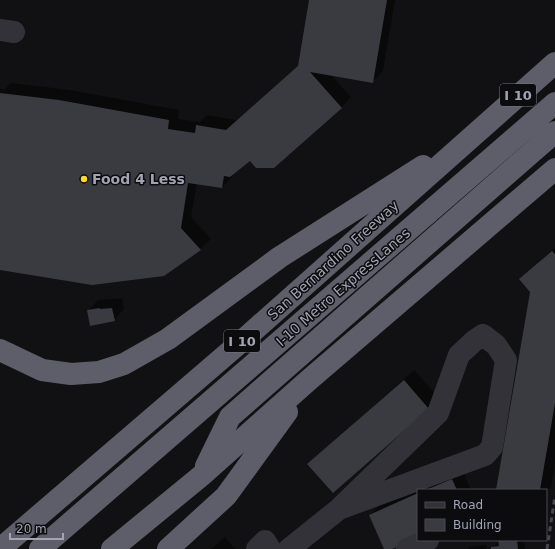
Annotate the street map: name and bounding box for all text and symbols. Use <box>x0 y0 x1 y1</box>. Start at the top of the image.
road number: I 10 <box>500 84 536 106</box>
place label: Food 4 Less <box>92 171 185 187</box>
marker: Food 4 Less <box>79 174 89 184</box>
street label: San Bernardino Freeway <box>264 197 402 323</box>
street label: I-10 Metro ExpressLanes <box>273 225 413 349</box>
road number: I 10 <box>224 330 260 352</box>
legend <box>417 489 547 541</box>
text: Road <box>453 498 483 512</box>
scale bar <box>10 515 63 541</box>
text: Building <box>453 518 502 532</box>
text: 20 m <box>16 522 47 536</box>

